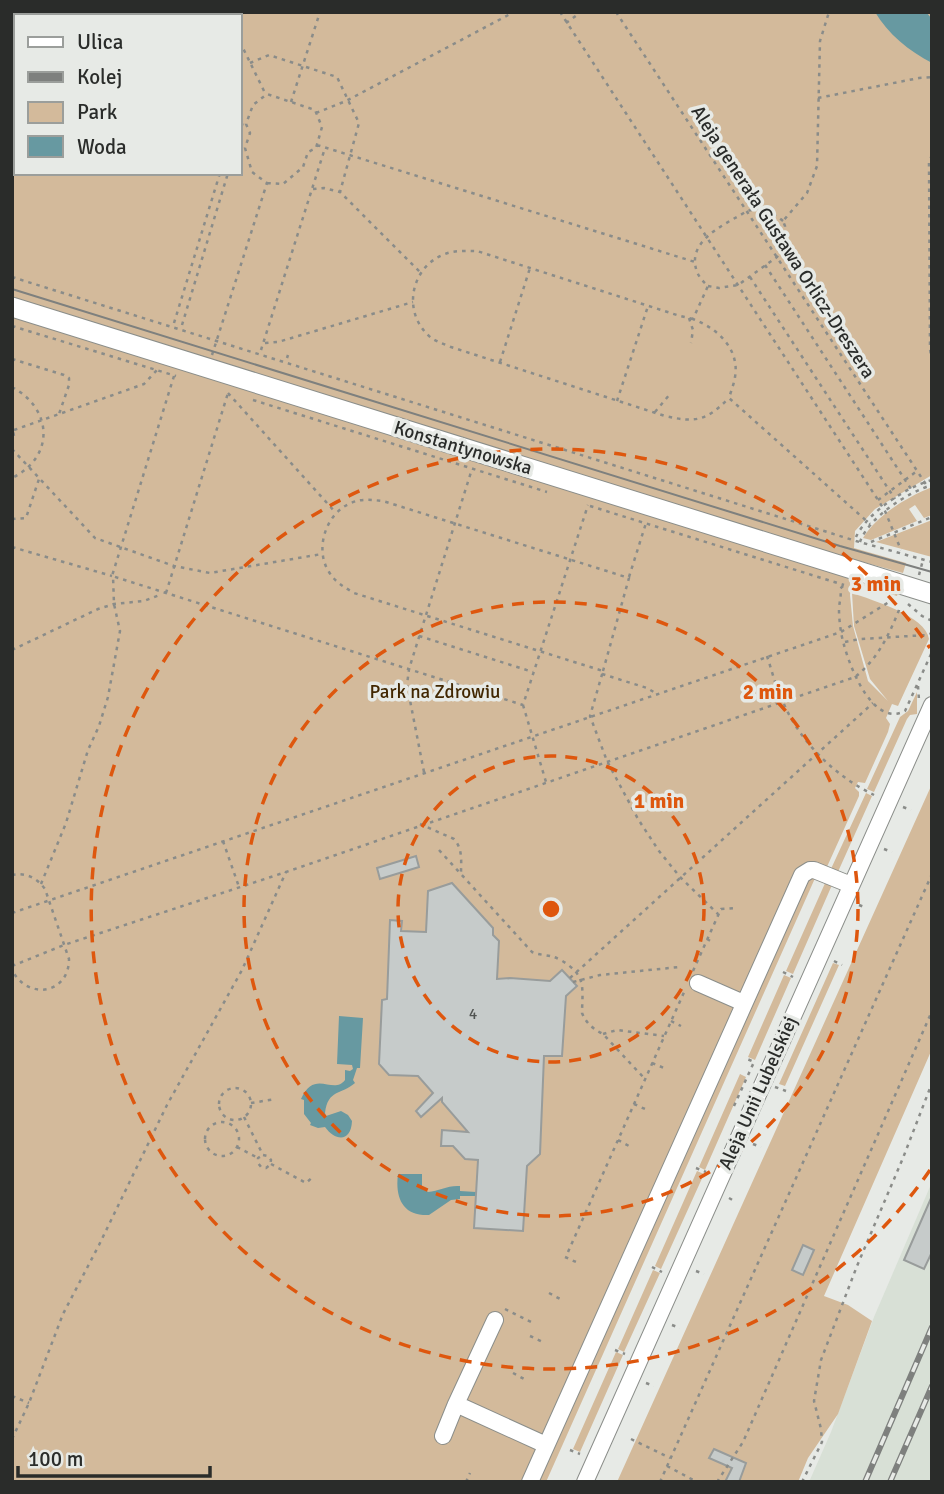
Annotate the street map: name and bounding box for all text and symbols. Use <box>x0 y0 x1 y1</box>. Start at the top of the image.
legend <box>14 14 242 175</box>
text: Ulica <box>77 29 123 55</box>
text: Kolej <box>77 64 122 90</box>
text: Park <box>77 99 118 125</box>
street label: Aleja generała Gustawa Orlicz-Dreszera <box>686 101 880 383</box>
text: Woda <box>77 134 127 160</box>
street label: Konstantynowska <box>391 416 535 480</box>
text: 3 min <box>851 571 901 597</box>
text: 2 min <box>743 679 793 705</box>
park label: Park na Zdrowiu <box>370 680 500 704</box>
text: 1 min <box>634 788 684 814</box>
centre of rings <box>539 897 563 921</box>
house number: 4 <box>469 1004 478 1024</box>
street label: Aleja Unii Lubelskiej <box>713 1012 803 1174</box>
scale bar <box>18 1434 210 1478</box>
text: 100 m <box>28 1446 83 1472</box>

